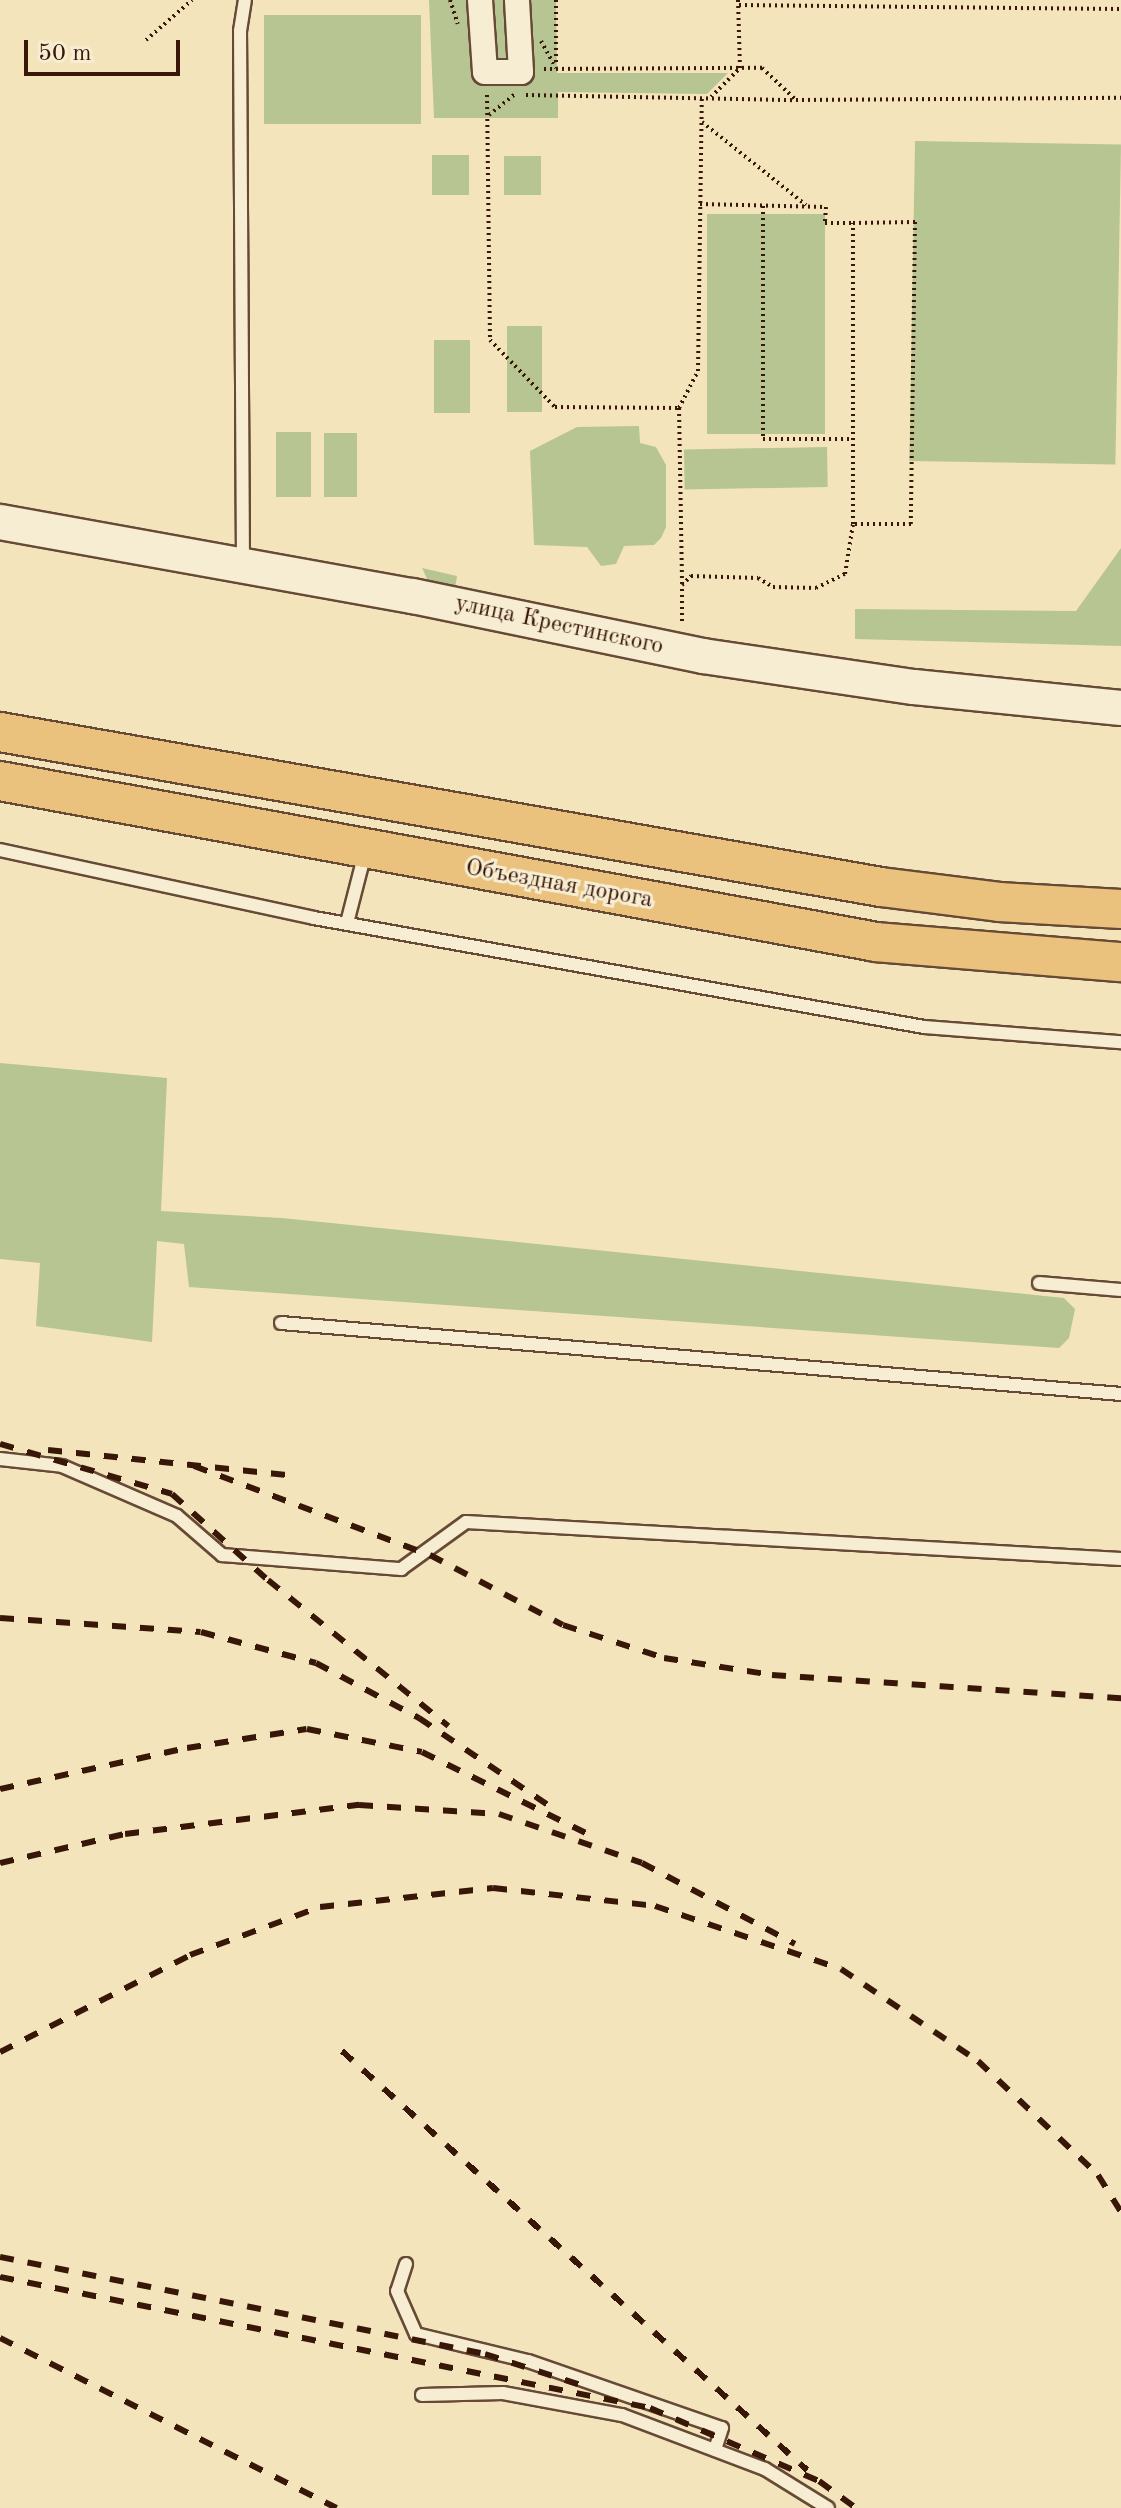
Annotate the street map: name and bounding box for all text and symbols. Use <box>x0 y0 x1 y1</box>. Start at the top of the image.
scale bar <box>28 24 184 74</box>
text: 50 m <box>38 42 92 66</box>
street label: улица Крестинского <box>452 590 666 662</box>
street label: Объездная дорога <box>463 854 655 916</box>

